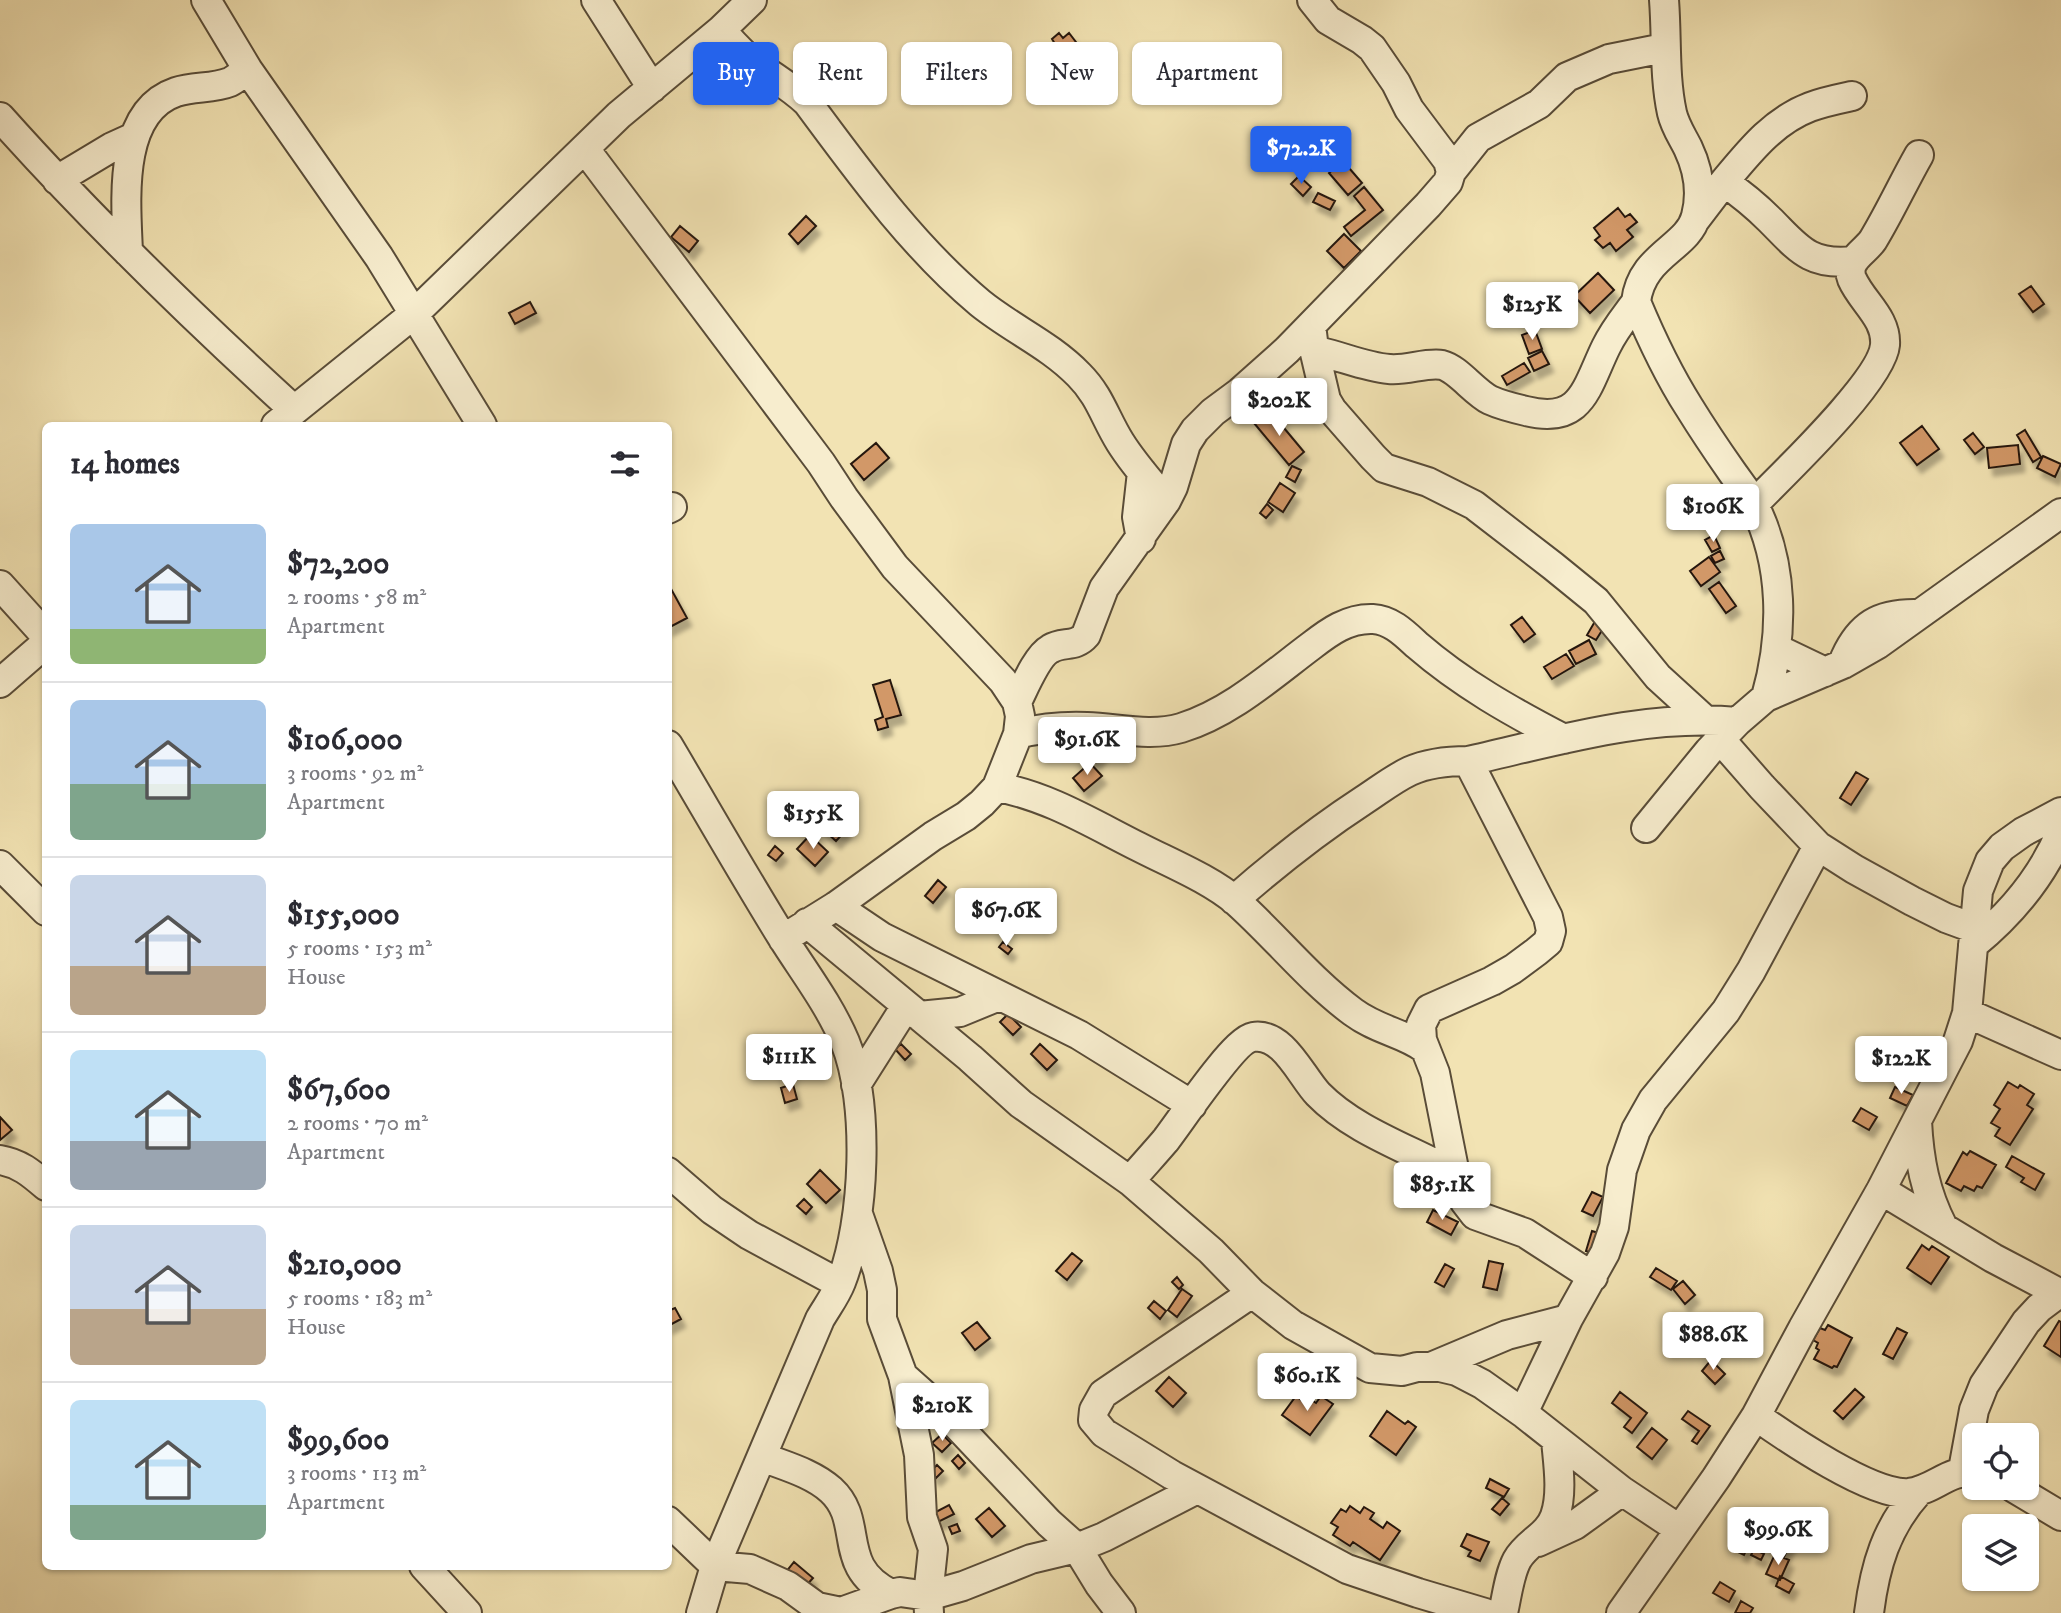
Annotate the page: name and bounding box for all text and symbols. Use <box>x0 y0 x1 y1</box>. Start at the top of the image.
chip: Buy <box>693 42 779 105</box>
chip: Rent <box>793 42 887 105</box>
chip: Filters <box>901 42 1012 105</box>
chip: New <box>1026 42 1118 105</box>
chip: Apartment <box>1132 42 1282 105</box>
pin: $72.2K <box>1244 127 1358 186</box>
text: $72.2K <box>1266 134 1336 163</box>
pin: $125K <box>1483 282 1581 342</box>
text: $125K <box>1502 290 1562 319</box>
pin: $202K <box>1230 378 1328 438</box>
text: $202K <box>1247 386 1311 415</box>
icon: filters <box>606 445 644 483</box>
text: 14 homes <box>70 446 180 483</box>
pin: $106K <box>1664 484 1762 544</box>
text: $106K <box>1682 492 1744 521</box>
text: $72,200 <box>287 546 389 583</box>
icon: home <box>126 552 210 636</box>
text: 2 rooms · 58 m² <box>287 583 426 612</box>
text: Apartment <box>287 612 385 641</box>
pin: $91.6K <box>1030 718 1144 777</box>
text: $106,000 <box>287 722 403 759</box>
text: $91.6K <box>1054 725 1120 754</box>
icon: home <box>126 728 210 812</box>
text: 3 rooms · 92 m² <box>287 759 424 788</box>
text: Apartment <box>287 788 385 817</box>
pin: $155K <box>764 792 862 851</box>
text: $155K <box>783 799 843 828</box>
pin: $67.6K <box>949 888 1063 948</box>
text: $67.6K <box>971 896 1041 925</box>
text: $155,000 <box>287 897 400 934</box>
icon: home <box>126 903 210 987</box>
text: 5 rooms · 153 m² <box>287 934 432 963</box>
text: House <box>287 963 345 992</box>
pin: $111K <box>740 1034 838 1094</box>
pin: $122K <box>1852 1036 1950 1096</box>
text: $111K <box>762 1042 816 1071</box>
text: $122K <box>1871 1044 1931 1073</box>
text: $67,600 <box>287 1072 391 1109</box>
icon: home <box>126 1078 210 1162</box>
text: 2 rooms · 70 m² <box>287 1109 428 1138</box>
text: Apartment <box>287 1138 385 1167</box>
pin: $85.1K <box>1385 1162 1499 1222</box>
text: $85.1K <box>1410 1170 1474 1199</box>
text: $210,000 <box>287 1247 402 1284</box>
icon: home <box>126 1253 210 1337</box>
text: 5 rooms · 183 m² <box>287 1284 432 1313</box>
pin: $88.6K <box>1656 1312 1770 1372</box>
text: House <box>287 1313 345 1342</box>
text: $88.6K <box>1678 1320 1748 1349</box>
pin: $60.1K <box>1250 1354 1364 1413</box>
text: $60.1K <box>1274 1361 1340 1390</box>
pin: $210K <box>893 1384 991 1443</box>
text: $210K <box>912 1391 972 1420</box>
text: $99,600 <box>287 1422 389 1459</box>
map controls <box>1962 1423 2039 1591</box>
button: locate <box>1962 1423 2039 1500</box>
icon: home <box>126 1428 210 1512</box>
text: 3 rooms · 113 m² <box>287 1459 426 1488</box>
text: Apartment <box>287 1488 385 1517</box>
pin: $99.6K <box>1721 1508 1835 1567</box>
button: layers <box>1962 1514 2039 1591</box>
text: $99.6K <box>1743 1515 1813 1544</box>

